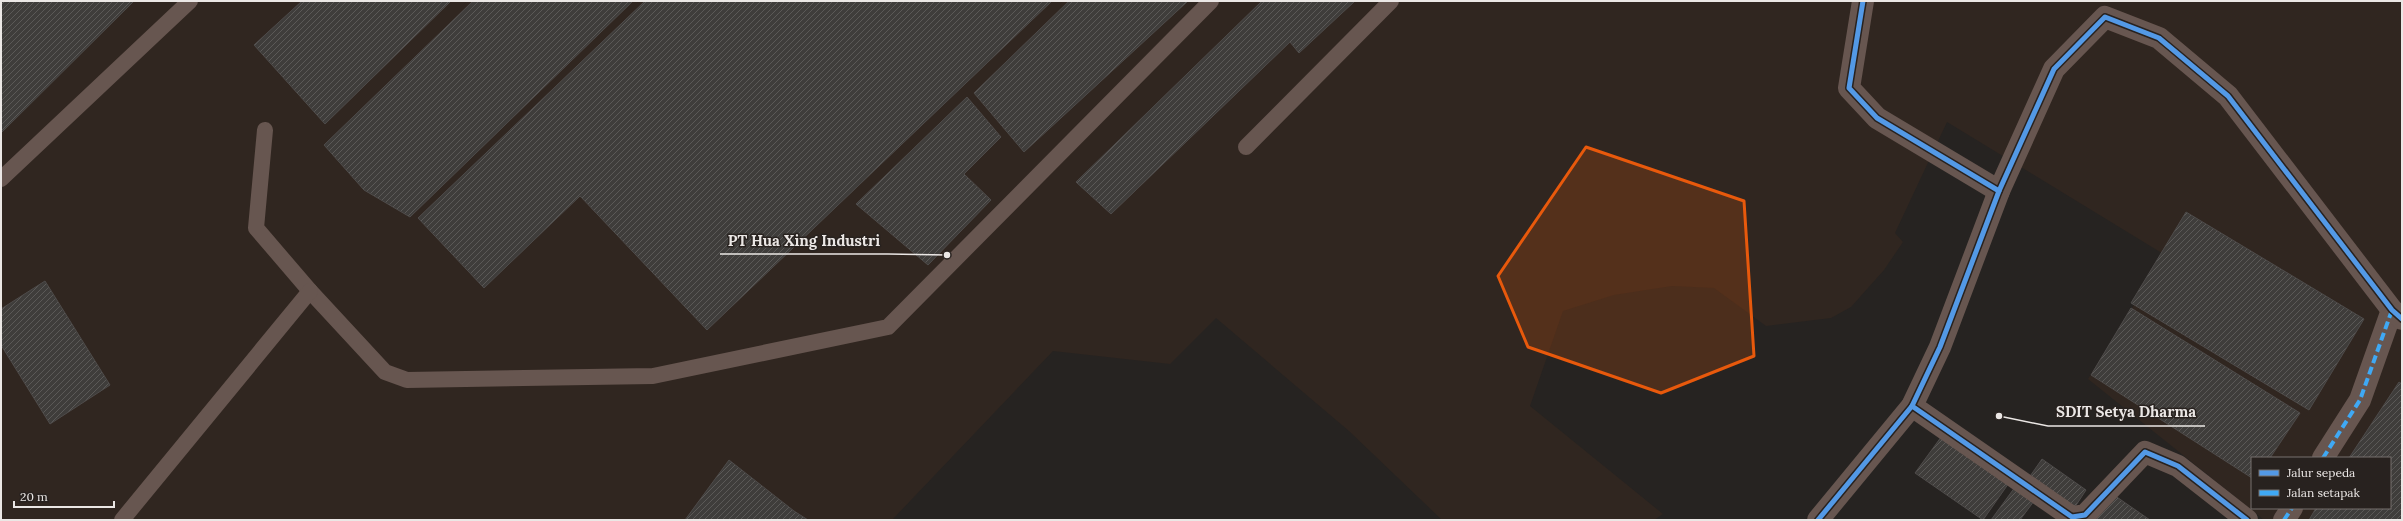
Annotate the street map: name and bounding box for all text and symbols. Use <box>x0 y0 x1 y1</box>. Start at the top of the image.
callout: PT Hua Xing Industri <box>720 227 888 254</box>
text: PT Hua Xing Industri <box>728 231 880 250</box>
callout: SDIT Setya Dharma <box>2048 399 2205 426</box>
text: SDIT Setya Dharma <box>2056 402 2196 421</box>
legend <box>2251 457 2391 509</box>
text: Jalur sepeda <box>2286 465 2355 480</box>
scale bar <box>14 483 114 509</box>
text: Jalan setapak <box>2286 485 2361 500</box>
text: 20 m <box>20 489 48 504</box>

